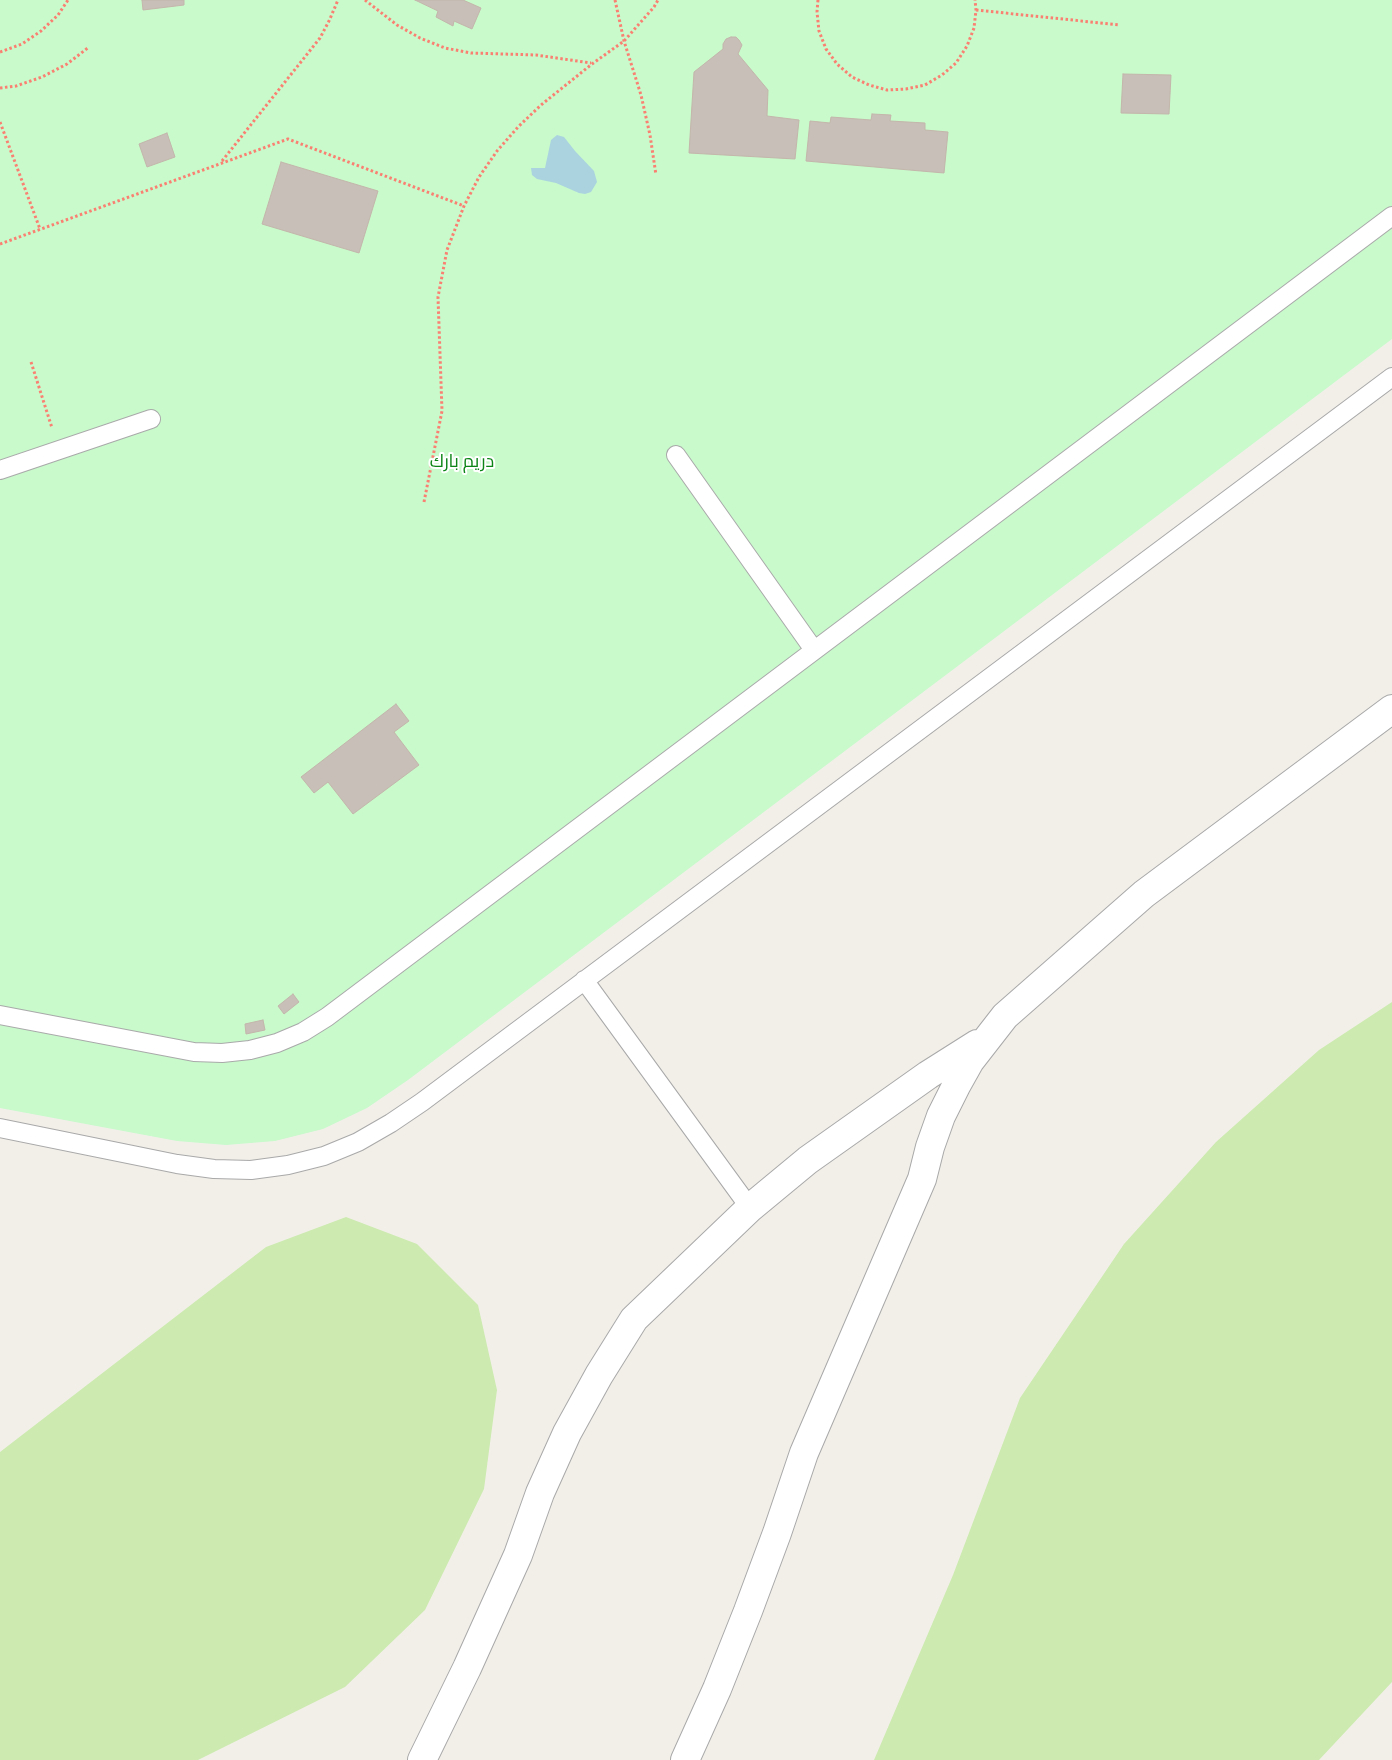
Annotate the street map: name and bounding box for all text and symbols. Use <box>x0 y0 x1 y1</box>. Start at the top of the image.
park label: دريم بارك <box>430 451 494 473</box>

